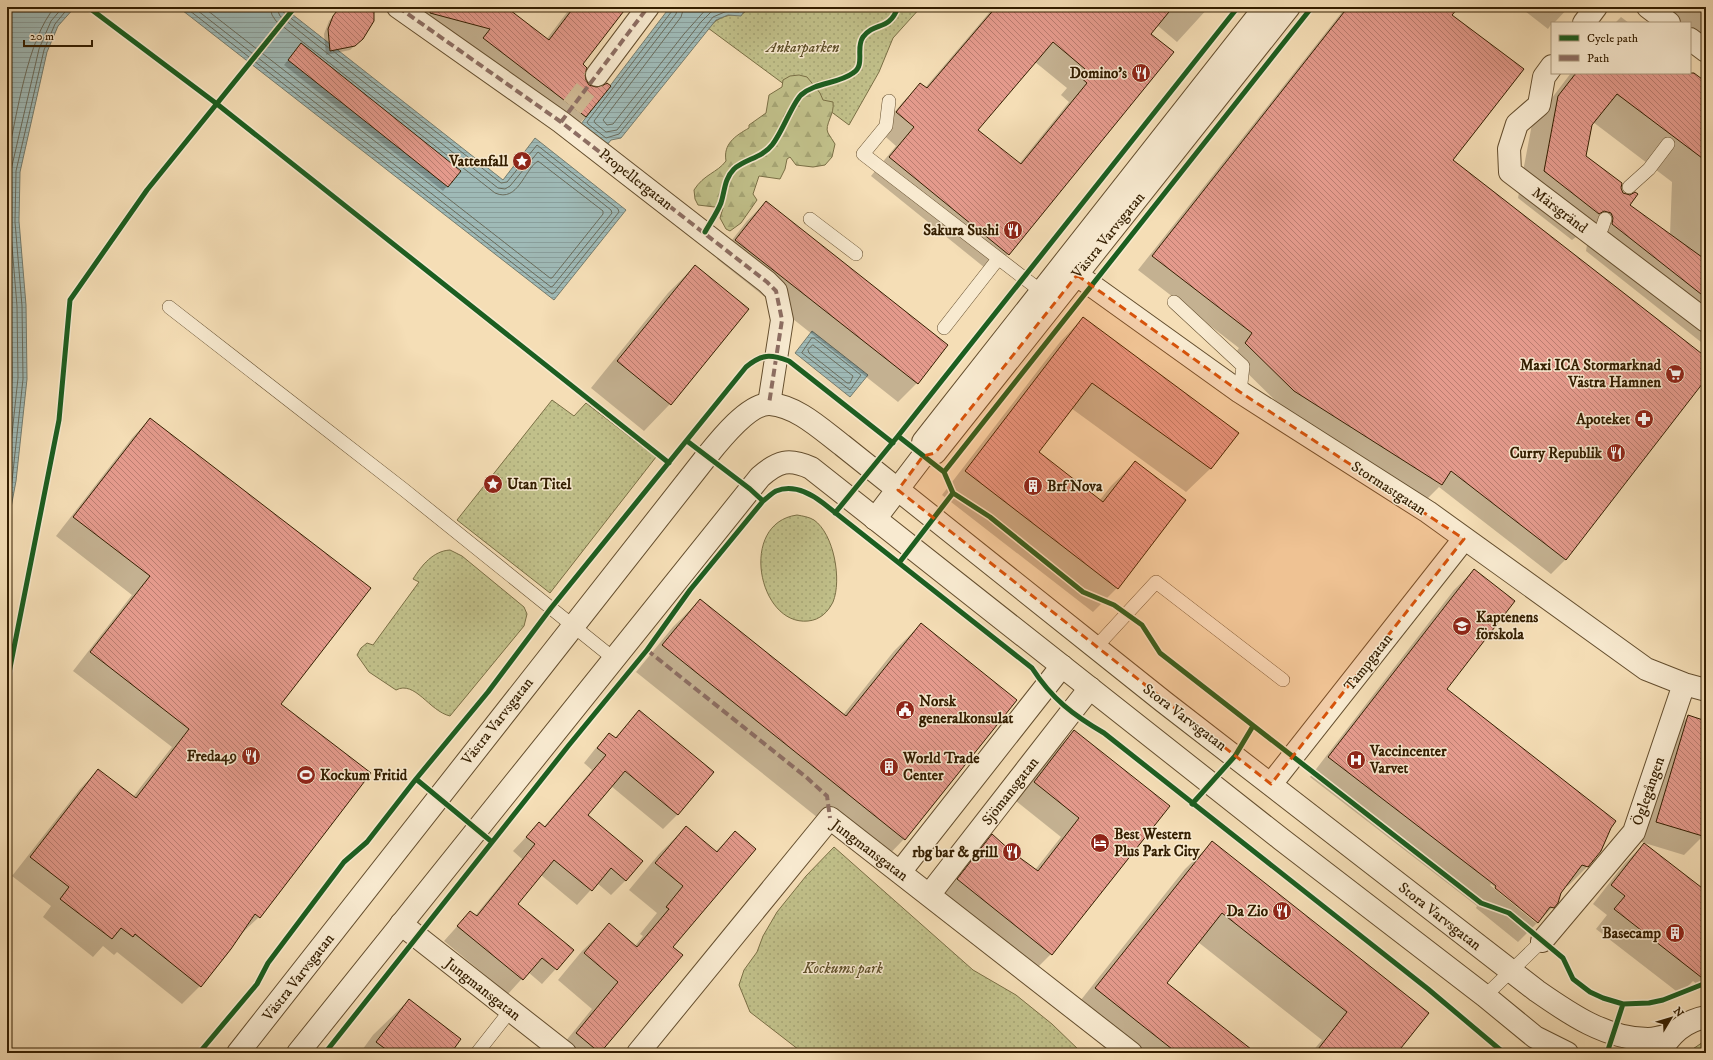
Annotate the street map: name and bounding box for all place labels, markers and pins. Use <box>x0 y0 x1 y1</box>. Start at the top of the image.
restaurant icon: Domino's <box>1130 62 1152 84</box>
place label: Domino's <box>1070 64 1127 83</box>
place icon: Vattenfall <box>511 150 533 172</box>
place label: Vattenfall <box>448 152 508 171</box>
restaurant icon: Sakura Sushi <box>1002 219 1024 241</box>
place label: Sakura Sushi <box>923 221 999 240</box>
place label: Maxi ICA Stormarknad Västra Hamnen <box>1520 356 1662 392</box>
supermarket icon: Maxi ICA Stormarknad Västra Hamnen <box>1664 363 1686 385</box>
pharmacy icon: Apoteket <box>1633 408 1655 430</box>
place label: Apoteket <box>1575 410 1630 429</box>
restaurant icon: Curry Republik <box>1605 442 1627 464</box>
place label: Curry Republik <box>1510 444 1603 463</box>
place icon: Utan Titel <box>482 473 504 495</box>
place label: Utan Titel <box>507 475 572 494</box>
building icon: Brf Nova <box>1022 475 1044 497</box>
place label: Brf Nova <box>1047 477 1103 496</box>
place label: Kaptenens förskola <box>1475 608 1538 644</box>
school or university icon: Kaptenens förskola <box>1451 615 1473 637</box>
place label: Norsk generalkonsulat <box>918 692 1014 728</box>
public building icon: Norsk generalkonsulat <box>894 699 916 721</box>
place label: Vaccincenter Varvet <box>1369 742 1447 778</box>
restaurant icon: Freda49 <box>240 745 262 767</box>
place label: Freda49 <box>187 747 237 766</box>
place label: World Trade Center <box>902 749 980 785</box>
hospital icon: Vaccincenter Varvet <box>1345 749 1367 771</box>
building icon: World Trade Center <box>878 756 900 778</box>
sports icon: Kockum Fritid <box>295 764 317 786</box>
place label: Kockum Fritid <box>320 766 408 785</box>
place label: Best Western Plus Park City <box>1114 825 1200 861</box>
hotel icon: Best Western Plus Park City <box>1089 832 1111 854</box>
restaurant icon: rbg bar & grill <box>1001 841 1023 863</box>
place label: rbg bar & grill <box>912 843 998 862</box>
restaurant icon: Da Zio <box>1271 900 1293 922</box>
place label: Da Zio <box>1226 902 1269 921</box>
building icon: Basecamp <box>1664 922 1686 944</box>
place label: Basecamp <box>1602 924 1661 943</box>

